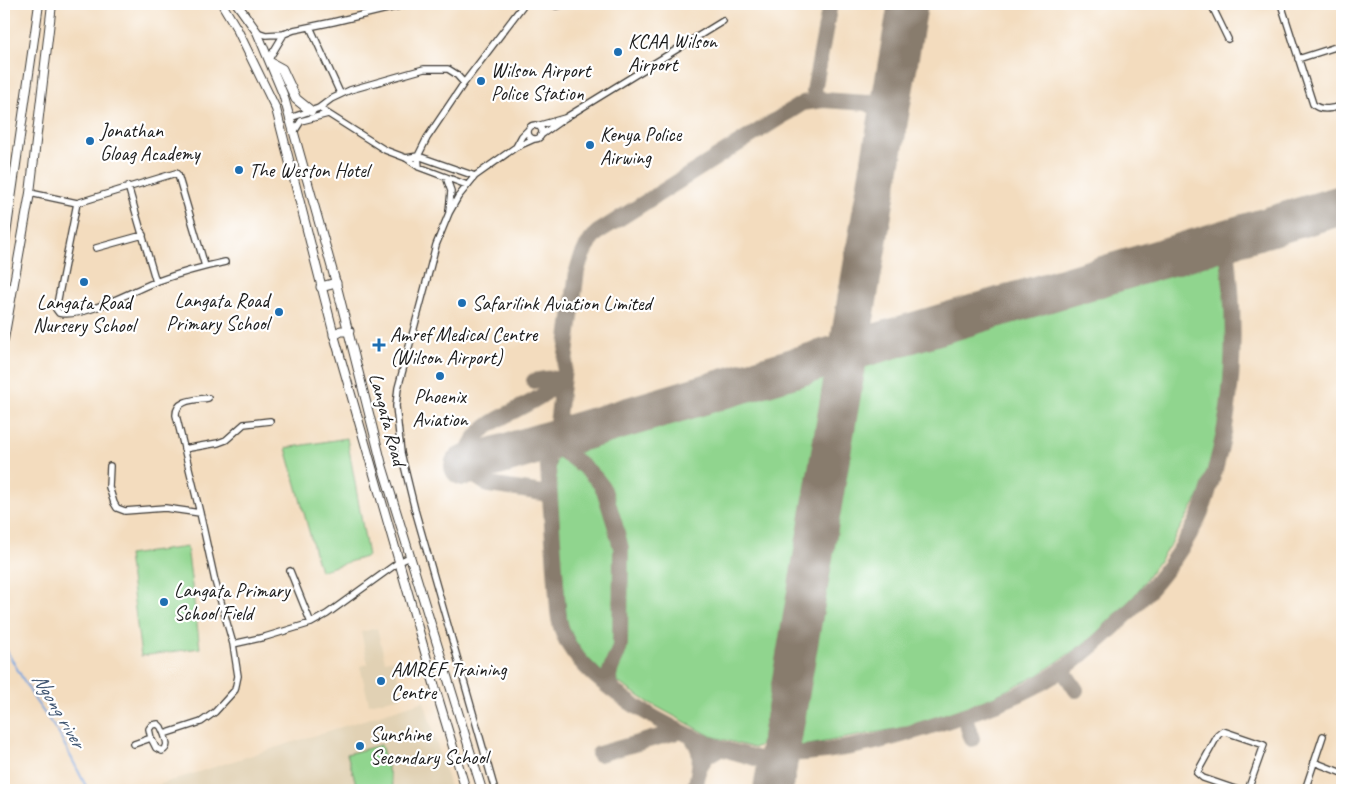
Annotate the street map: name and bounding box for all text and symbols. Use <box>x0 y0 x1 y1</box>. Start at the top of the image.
place label: KCAA Wilson Airport <box>628 29 718 77</box>
marker: KCAA Wilson Airport <box>612 46 624 58</box>
place label: Wilson Airport Police Station <box>491 58 593 106</box>
marker: Wilson Airport Police Station <box>475 75 487 87</box>
place label: Jonathan Gloag Academy <box>99 118 202 166</box>
place label: Kenya Police Airwing <box>600 122 683 170</box>
marker: Jonathan Gloag Academy <box>84 135 96 147</box>
marker: Kenya Police Airwing <box>584 139 596 151</box>
place label: The Weston Hotel <box>249 158 373 183</box>
marker: The Weston Hotel <box>233 164 245 176</box>
marker: Langata Road Nursery School <box>78 276 90 288</box>
place label: Langata Road Primary School <box>166 288 273 336</box>
place label: Langata Road Nursery School <box>33 290 139 338</box>
place label: Safarilink Aviation Limited <box>472 291 655 316</box>
marker: Safarilink Aviation Limited <box>456 297 468 309</box>
marker: Langata Road Primary School <box>273 306 285 318</box>
place label: Amref Medical Centre (Wilson Airport) <box>390 322 539 370</box>
marker: Amref Medical Centre (Wilson Airport) <box>372 338 386 352</box>
street label: Langata Road <box>363 370 413 471</box>
marker: Phoenix Aviation <box>434 370 446 382</box>
place label: Phoenix Aviation <box>413 384 468 432</box>
place label: Langata Primary School Field <box>174 578 292 626</box>
marker: Langata Primary School Field <box>158 596 170 608</box>
place label: AMREF Training Centre <box>391 657 507 705</box>
water label: Ngong river <box>27 668 93 755</box>
marker: AMREF Training Centre <box>375 675 387 687</box>
place label: Sunshine Secondary School <box>370 722 491 770</box>
marker: Sunshine Secondary School <box>354 740 366 752</box>

